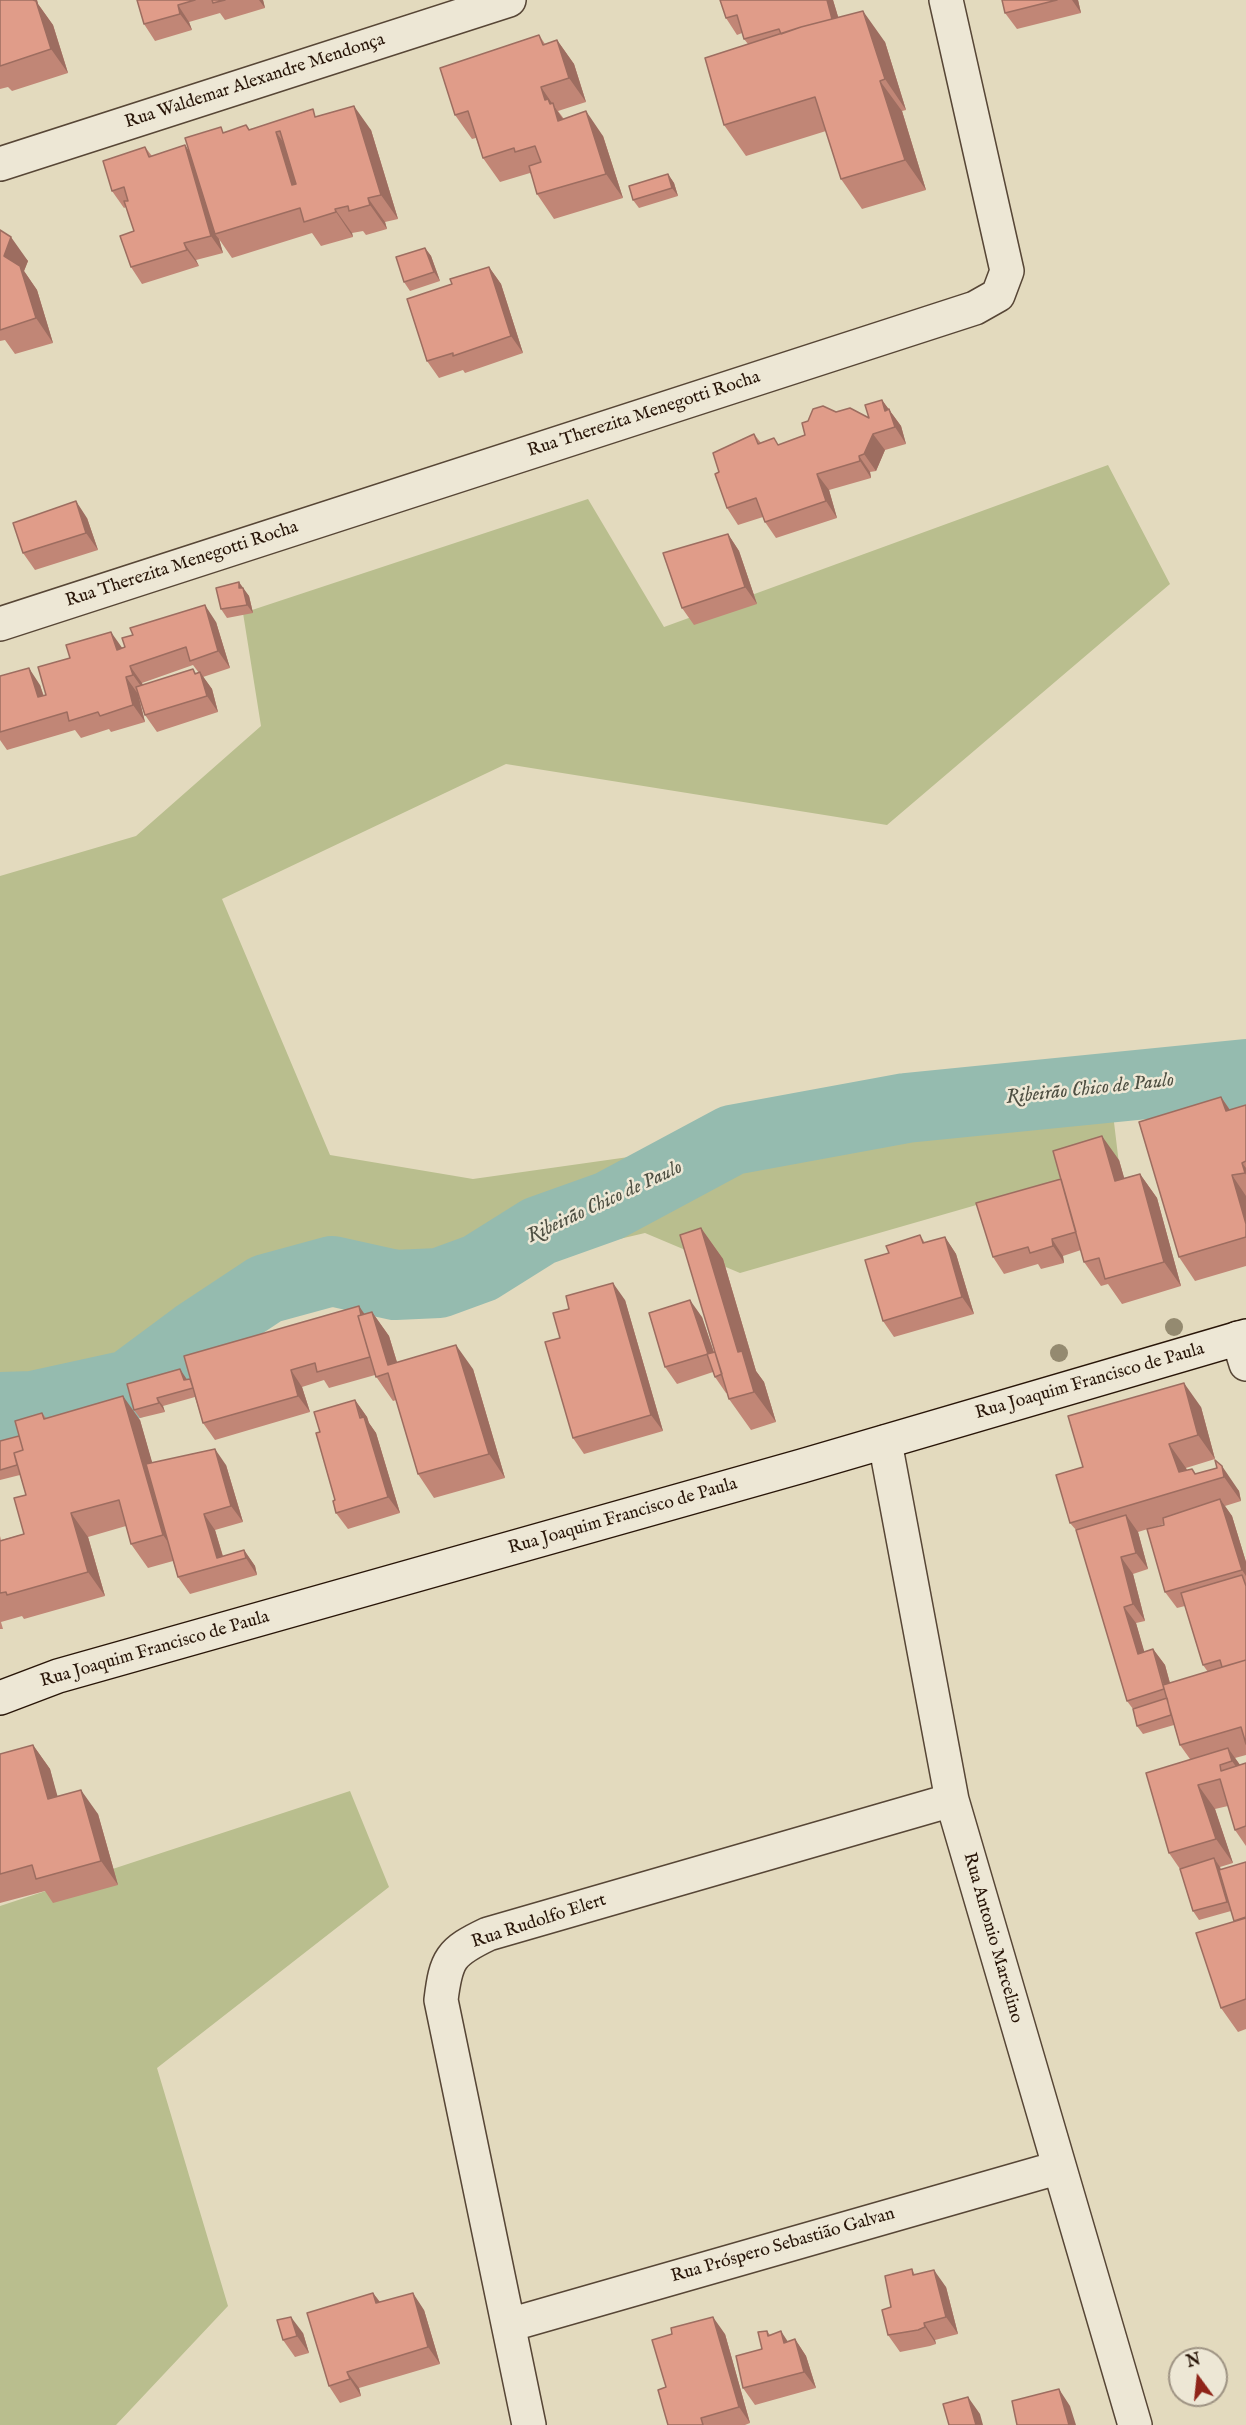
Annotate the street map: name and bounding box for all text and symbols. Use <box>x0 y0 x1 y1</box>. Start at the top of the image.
street label: Rua Waldemar Alexandre Mendonça <box>122 30 388 134</box>
street label: Rua Therezita Menegotti Rocha <box>525 367 763 463</box>
street label: Rua Therezita Menegotti Rocha <box>63 517 301 613</box>
water label: Ribeirão Chico de Paulo <box>1005 1069 1175 1111</box>
water label: Ribeirão Chico de Paulo <box>523 1156 687 1250</box>
street label: Rua Joaquim Francisco de Paula <box>973 1339 1207 1425</box>
street label: Rua Joaquim Francisco de Paula <box>506 1474 740 1560</box>
street label: Rua Joaquim Francisco de Paula <box>38 1607 272 1693</box>
street label: Rua Antonio Marcelino <box>957 1850 1027 2026</box>
street label: Rua Rudolfo Elert <box>469 1890 609 1954</box>
street label: Rua Próspero Sebastião Galvan <box>669 2204 897 2288</box>
north arrow <box>1168 2347 1228 2407</box>
text: N <box>1185 2350 1203 2373</box>

